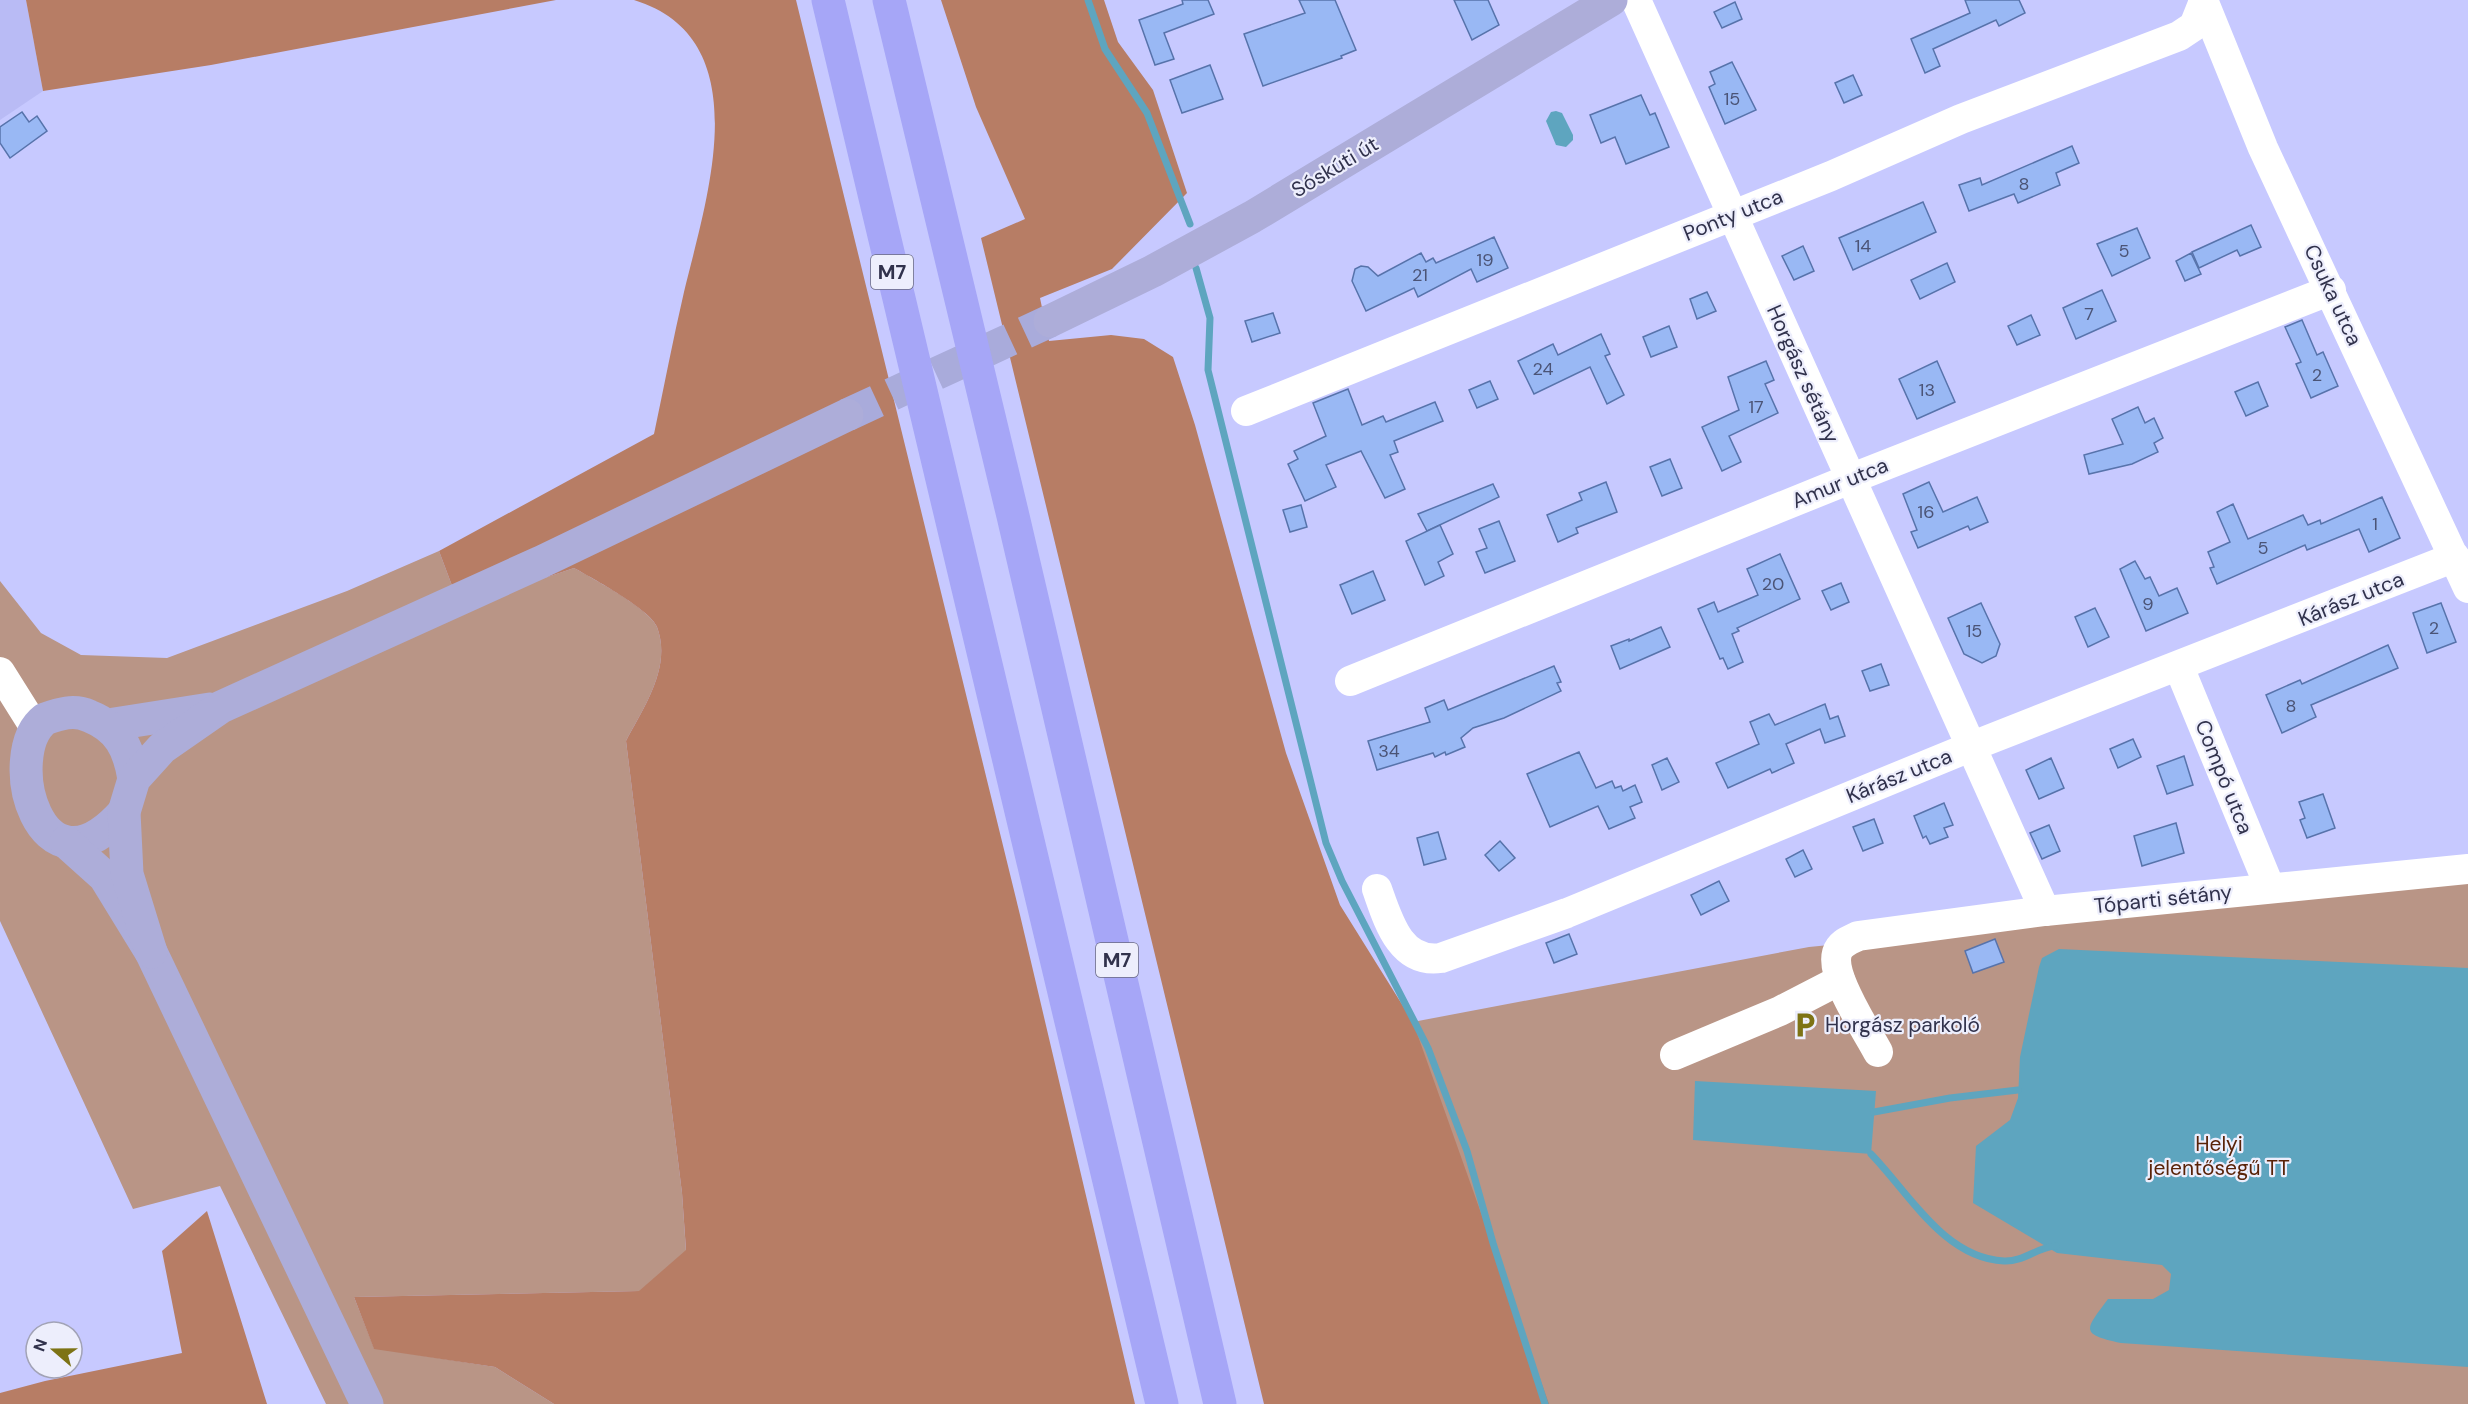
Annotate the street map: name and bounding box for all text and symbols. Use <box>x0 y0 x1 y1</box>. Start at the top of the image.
house number: 15 <box>1724 87 1740 111</box>
street label: Sóskúti út <box>1286 130 1384 204</box>
house number: 8 <box>2019 172 2029 196</box>
street label: Ponty utca <box>1679 182 1787 248</box>
house number: 14 <box>1855 234 1871 258</box>
house number: 5 <box>2119 239 2129 263</box>
street label: Csuka utca <box>2297 240 2369 350</box>
house number: 19 <box>1477 248 1493 272</box>
road number: M7 <box>871 255 913 289</box>
house number: 21 <box>1412 263 1428 287</box>
street label: Horgász sétány <box>1760 301 1846 448</box>
house number: 7 <box>2084 302 2094 326</box>
house number: 24 <box>1533 357 1554 381</box>
house number: 2 <box>2312 363 2322 387</box>
house number: 13 <box>1919 378 1935 402</box>
house number: 17 <box>1748 395 1764 419</box>
street label: Amur utca <box>1788 451 1892 515</box>
house number: 16 <box>1918 500 1934 524</box>
house number: 1 <box>2372 512 2378 536</box>
house number: 5 <box>2258 536 2268 560</box>
street label: Kárász utca <box>2294 565 2408 633</box>
house number: 20 <box>1762 572 1784 596</box>
house number: 9 <box>2142 592 2154 616</box>
house number: 2 <box>2429 616 2439 640</box>
house number: 15 <box>1966 619 1982 643</box>
house number: 8 <box>2286 694 2296 718</box>
street label: Compó utca <box>2188 716 2260 838</box>
house number: 34 <box>1378 739 1400 763</box>
street label: Kárász utca <box>1842 742 1956 810</box>
street label: Tóparti sétány <box>2093 878 2234 920</box>
road number: M7 <box>1096 943 1138 977</box>
parking icon: Horgász parkoló <box>1790 1010 1820 1040</box>
place label: Horgász parkoló <box>1825 1011 1980 1039</box>
park label: Helyi jelentőségű TT <box>2147 1130 2290 1182</box>
north arrow <box>24 1320 84 1380</box>
text: N <box>29 1336 52 1354</box>

